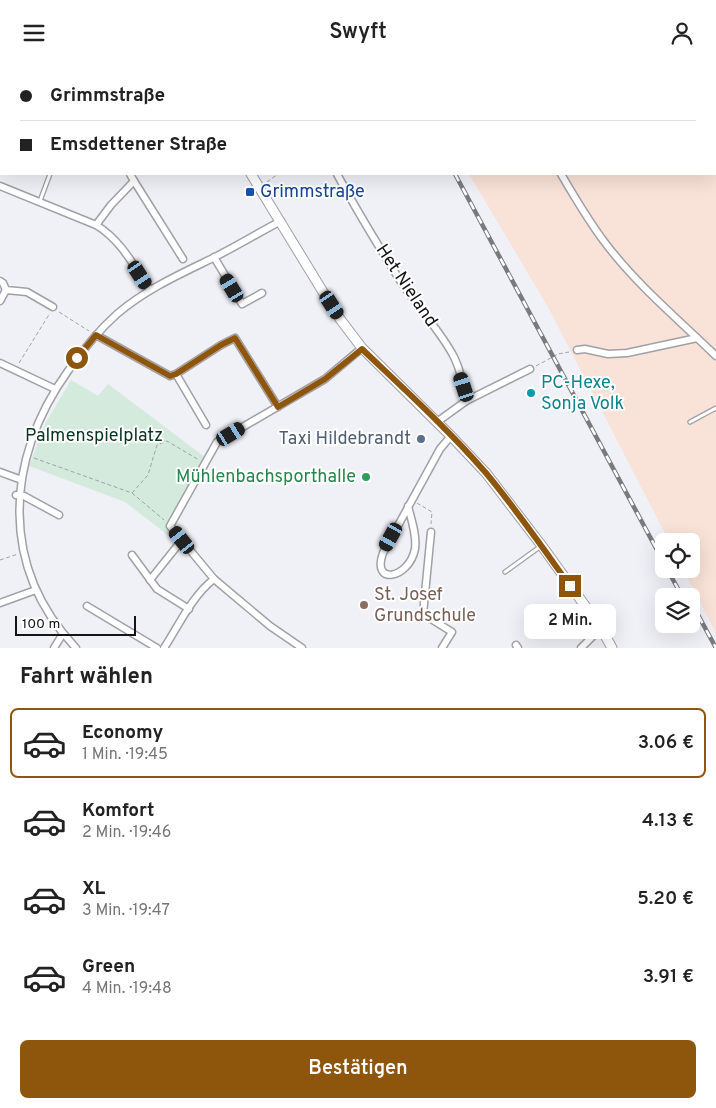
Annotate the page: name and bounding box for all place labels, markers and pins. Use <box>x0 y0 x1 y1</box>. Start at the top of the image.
place label: Grimmstraße <box>260 181 365 204</box>
marker: Grimmstraße <box>244 186 256 198</box>
place label: PC-Hexe, Sonja Volk <box>541 372 624 416</box>
marker: PC-Hexe, Sonja Volk <box>525 387 537 399</box>
place label: Taxi Hildebrandt <box>278 428 411 451</box>
marker: Taxi Hildebrandt <box>415 433 427 445</box>
place label: Mühlenbachsporthalle <box>176 466 356 489</box>
marker: Mühlenbachsporthalle <box>360 471 372 483</box>
place label: St. Josef Grundschule <box>374 584 476 628</box>
marker: St. Josef Grundschule <box>358 599 370 611</box>

